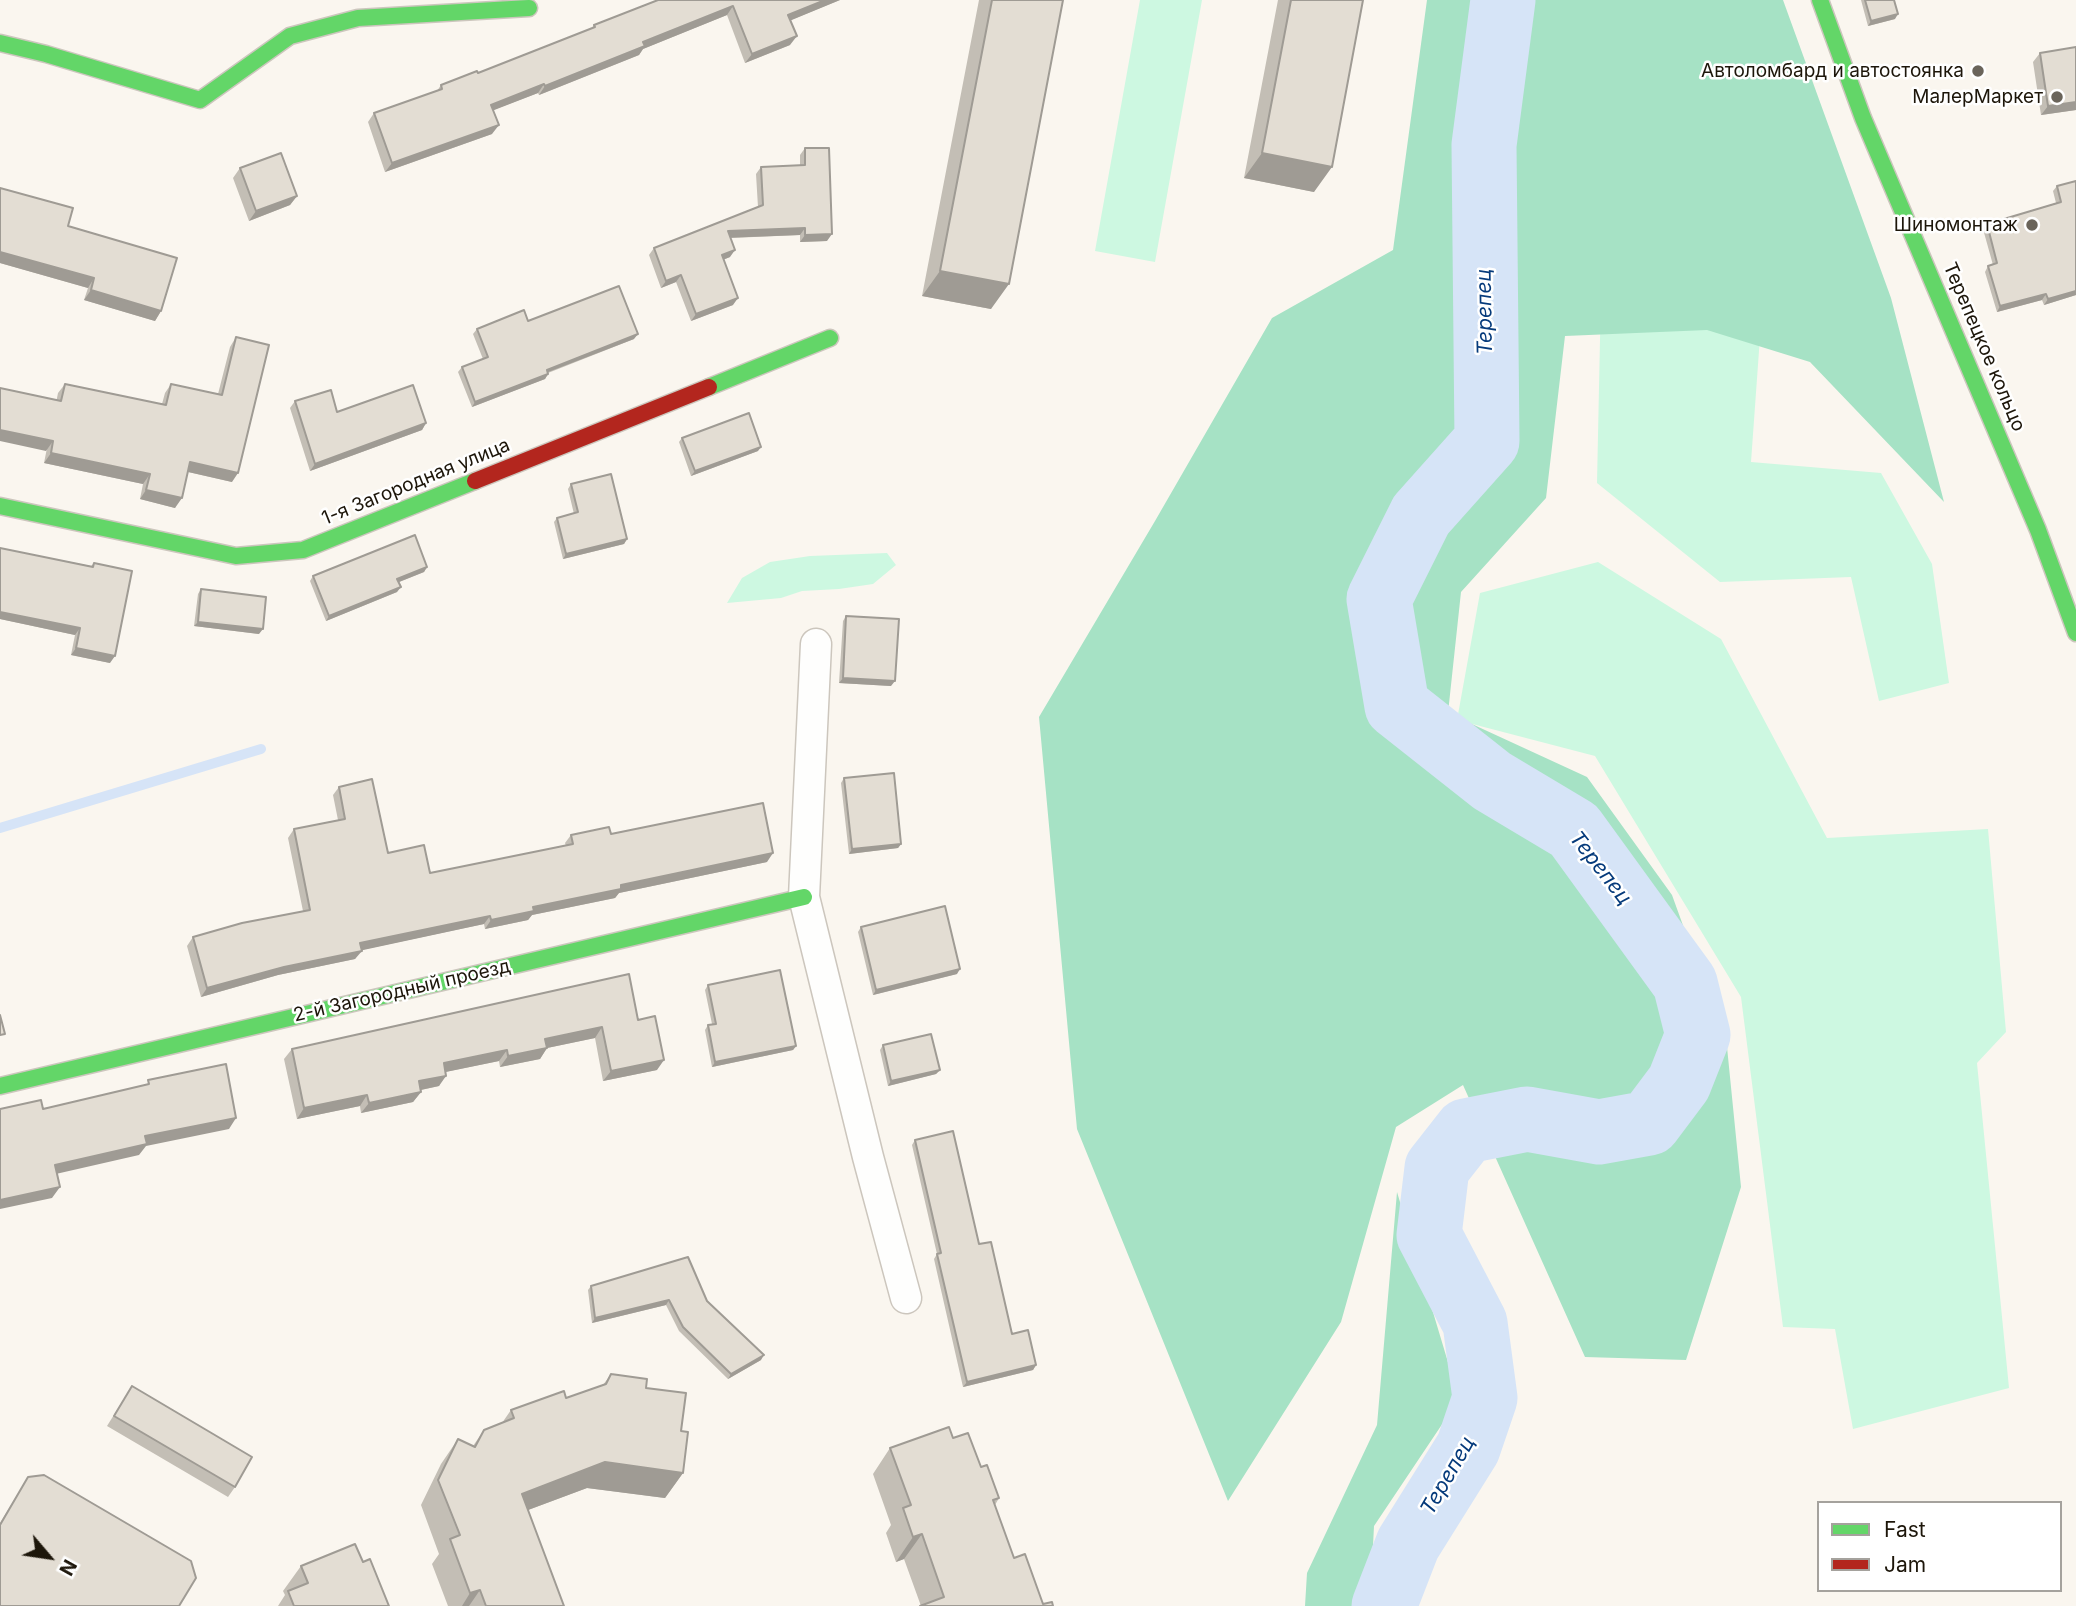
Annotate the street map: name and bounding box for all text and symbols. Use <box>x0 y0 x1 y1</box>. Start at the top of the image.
place label: Автоломбард и автостоянка <box>1701 60 1964 82</box>
marker: Автоломбард и автостоянка <box>1970 63 1986 79</box>
place label: МалерМаркет <box>1912 86 2043 108</box>
marker: МалерМаркет <box>2049 89 2065 105</box>
place label: Шиномонтаж <box>1894 214 2018 236</box>
marker: Шиномонтаж <box>2024 217 2040 233</box>
street label: Терепецкое кольцо <box>1938 259 2030 435</box>
water label: Терепец <box>1472 269 1498 355</box>
street label: 1-я Загородная улица <box>319 434 513 530</box>
water label: Терепец <box>1564 826 1636 910</box>
street label: 2-й Загородный проезд <box>291 955 513 1027</box>
water label: Терепец <box>1416 1432 1480 1520</box>
legend <box>1817 1501 2062 1592</box>
text: Fast <box>1884 1517 1926 1542</box>
north arrow <box>14 1522 84 1592</box>
text: Jam <box>1884 1552 1926 1577</box>
text: N <box>54 1556 81 1579</box>

